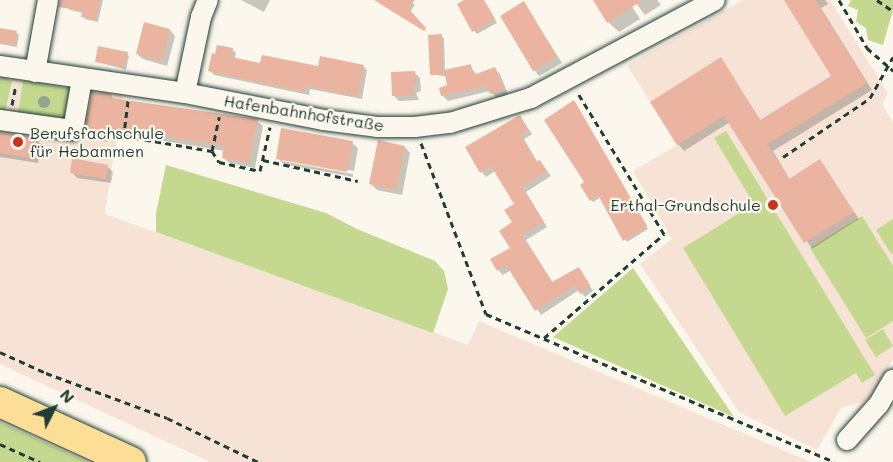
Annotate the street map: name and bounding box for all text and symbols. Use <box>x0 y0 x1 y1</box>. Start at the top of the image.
street label: Hafenbahnhofstraße <box>222 91 386 135</box>
place label: Berufsfachschule für Hebammen <box>30 123 164 161</box>
marker: Berufsfachschule für Hebammen <box>11 135 25 149</box>
place label: Erthal-Grundschule <box>610 195 761 215</box>
marker: Erthal-Grundschule <box>766 198 780 212</box>
north arrow <box>24 378 84 438</box>
text: N <box>56 384 80 407</box>

